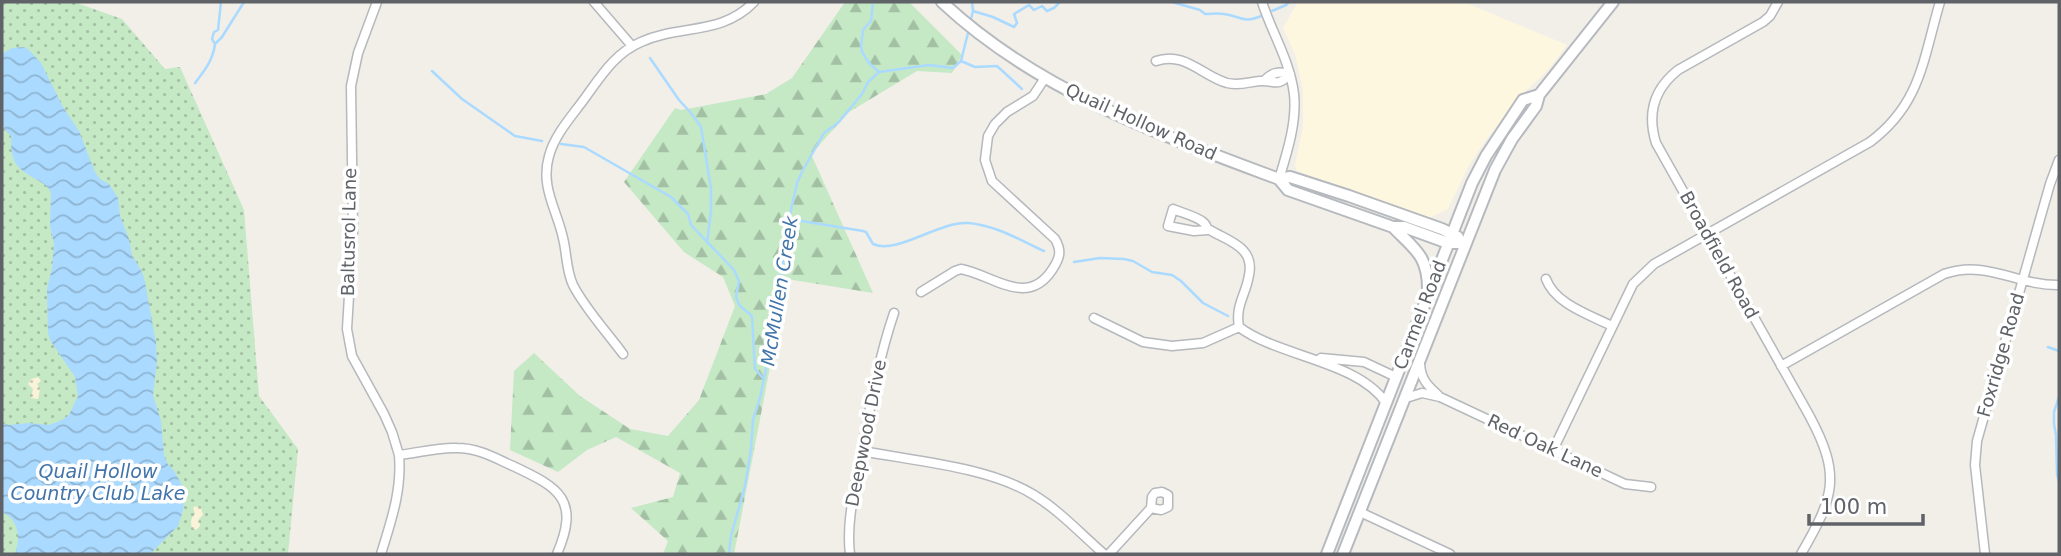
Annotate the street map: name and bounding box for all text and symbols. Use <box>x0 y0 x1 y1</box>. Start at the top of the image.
street label: Quail Hollow Road <box>1062 79 1220 164</box>
street label: Baltusrol Lane <box>337 168 360 296</box>
street label: Broadfield Road <box>1676 187 1763 322</box>
water label: McMullen Creek <box>756 214 802 367</box>
street label: Carmel Road <box>1389 257 1450 372</box>
street label: Foxridge Road <box>1973 290 2028 419</box>
street label: Deepwood Drive <box>841 358 890 508</box>
street label: Red Oak Lane <box>1484 410 1606 481</box>
water label: Quail Hollow Country Club Lake <box>10 460 186 504</box>
scale bar <box>1809 482 1923 526</box>
text: 100 m <box>1820 495 1887 519</box>

